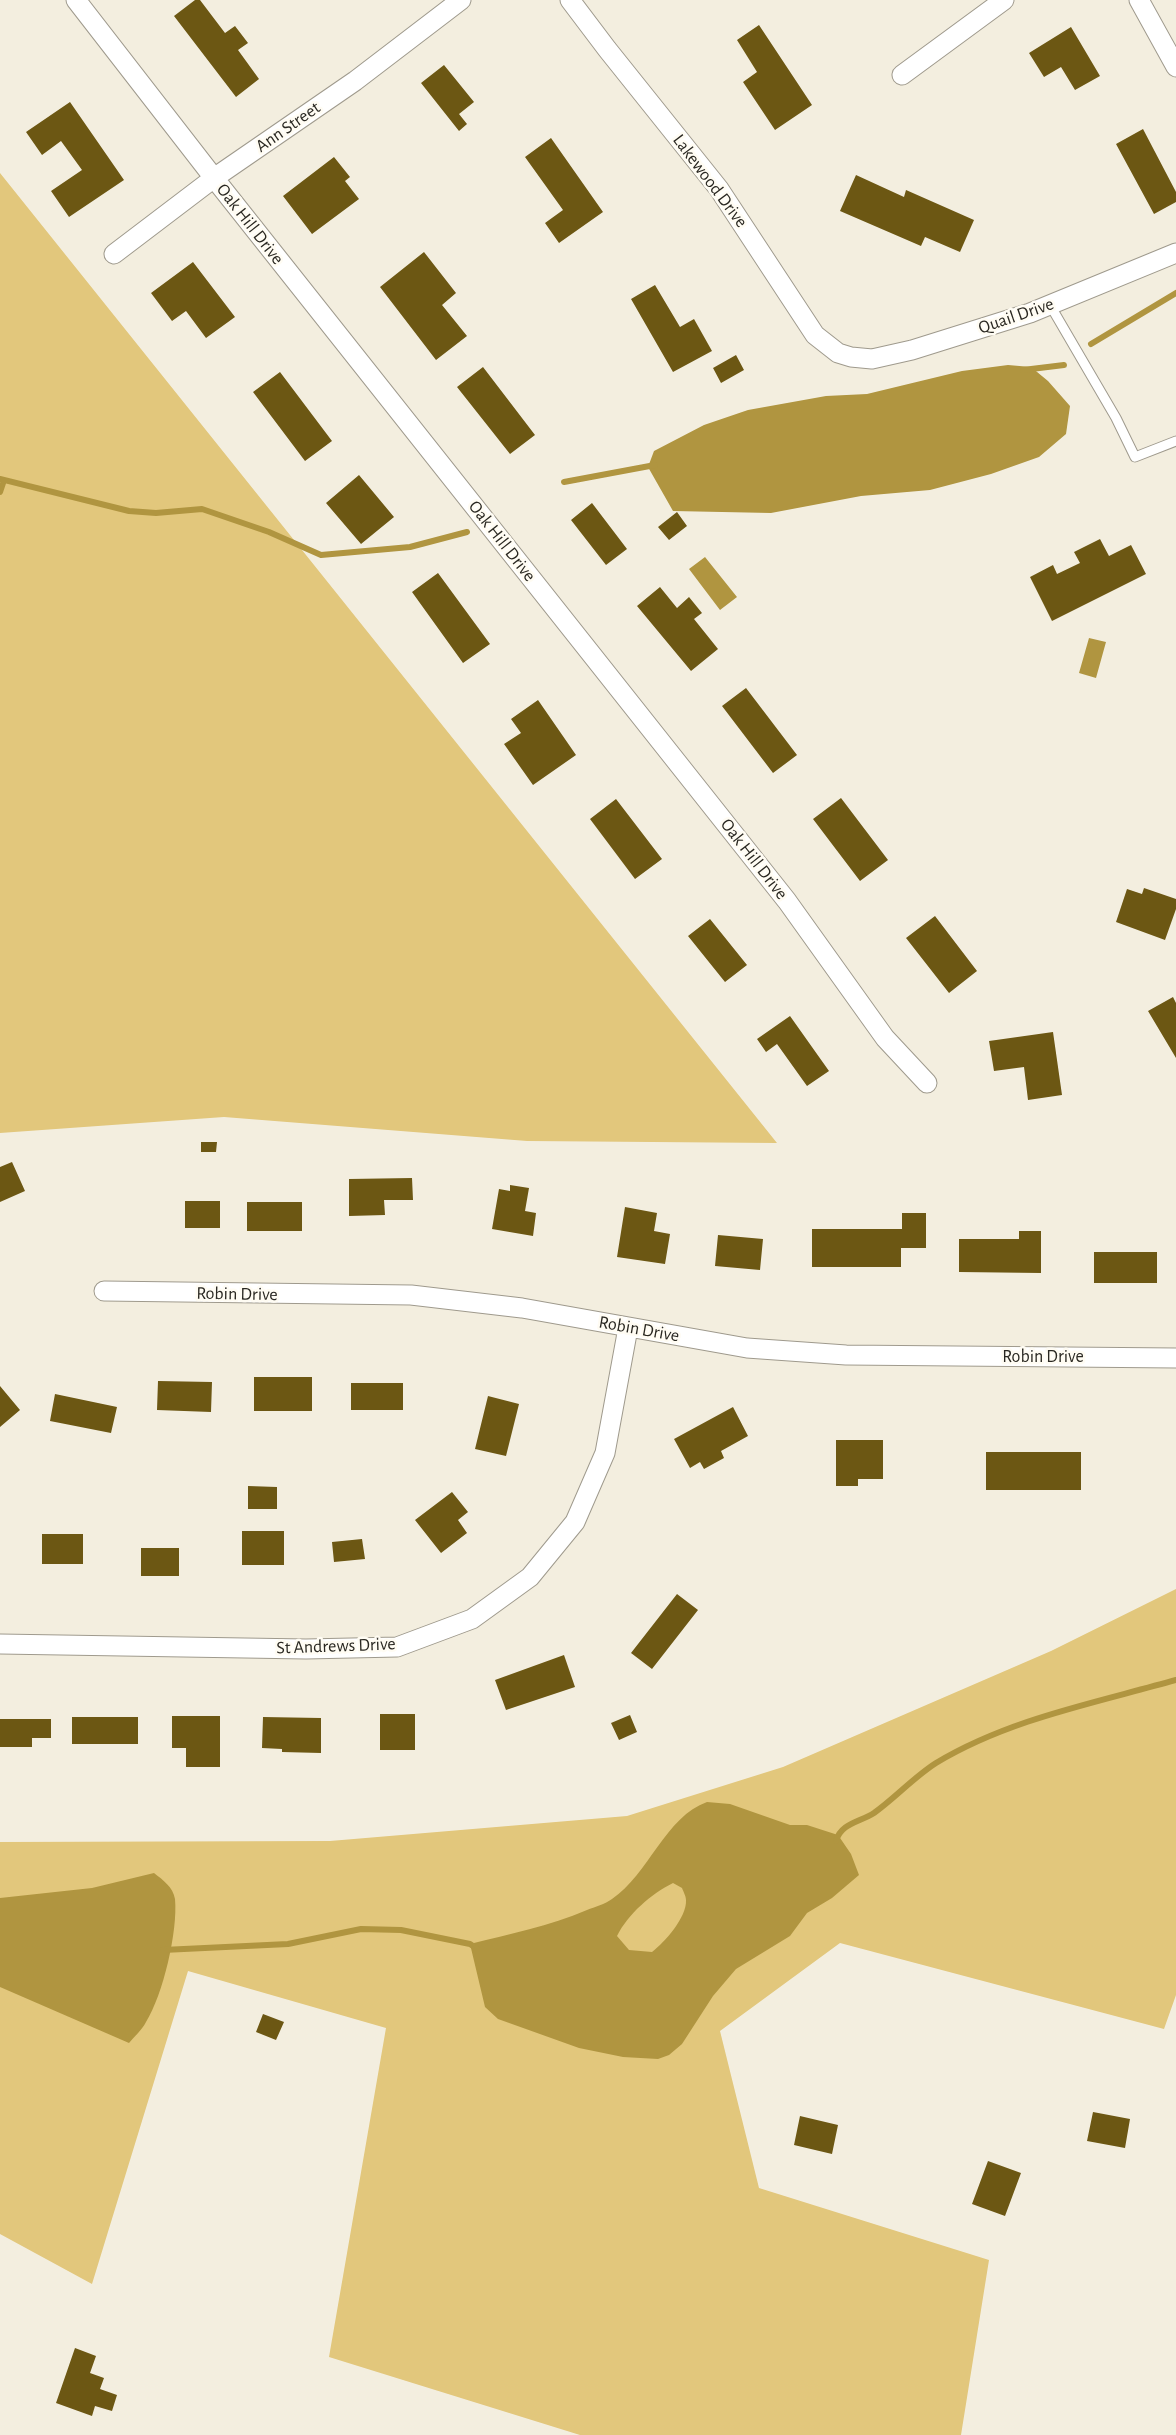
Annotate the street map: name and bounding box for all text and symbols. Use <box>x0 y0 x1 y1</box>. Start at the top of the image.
street label: Ann Street <box>252 97 324 157</box>
street label: Lakewood Drive <box>668 130 752 232</box>
street label: Oak Hill Drive <box>212 179 288 269</box>
street label: Quail Drive <box>976 293 1056 339</box>
street label: Oak Hill Drive <box>464 496 540 586</box>
street label: Oak Hill Drive <box>716 814 792 904</box>
street label: Robin Drive <box>196 1282 278 1306</box>
street label: Robin Drive <box>597 1311 681 1347</box>
street label: Robin Drive <box>1002 1346 1084 1368</box>
street label: St Andrews Drive <box>276 1633 396 1659</box>

